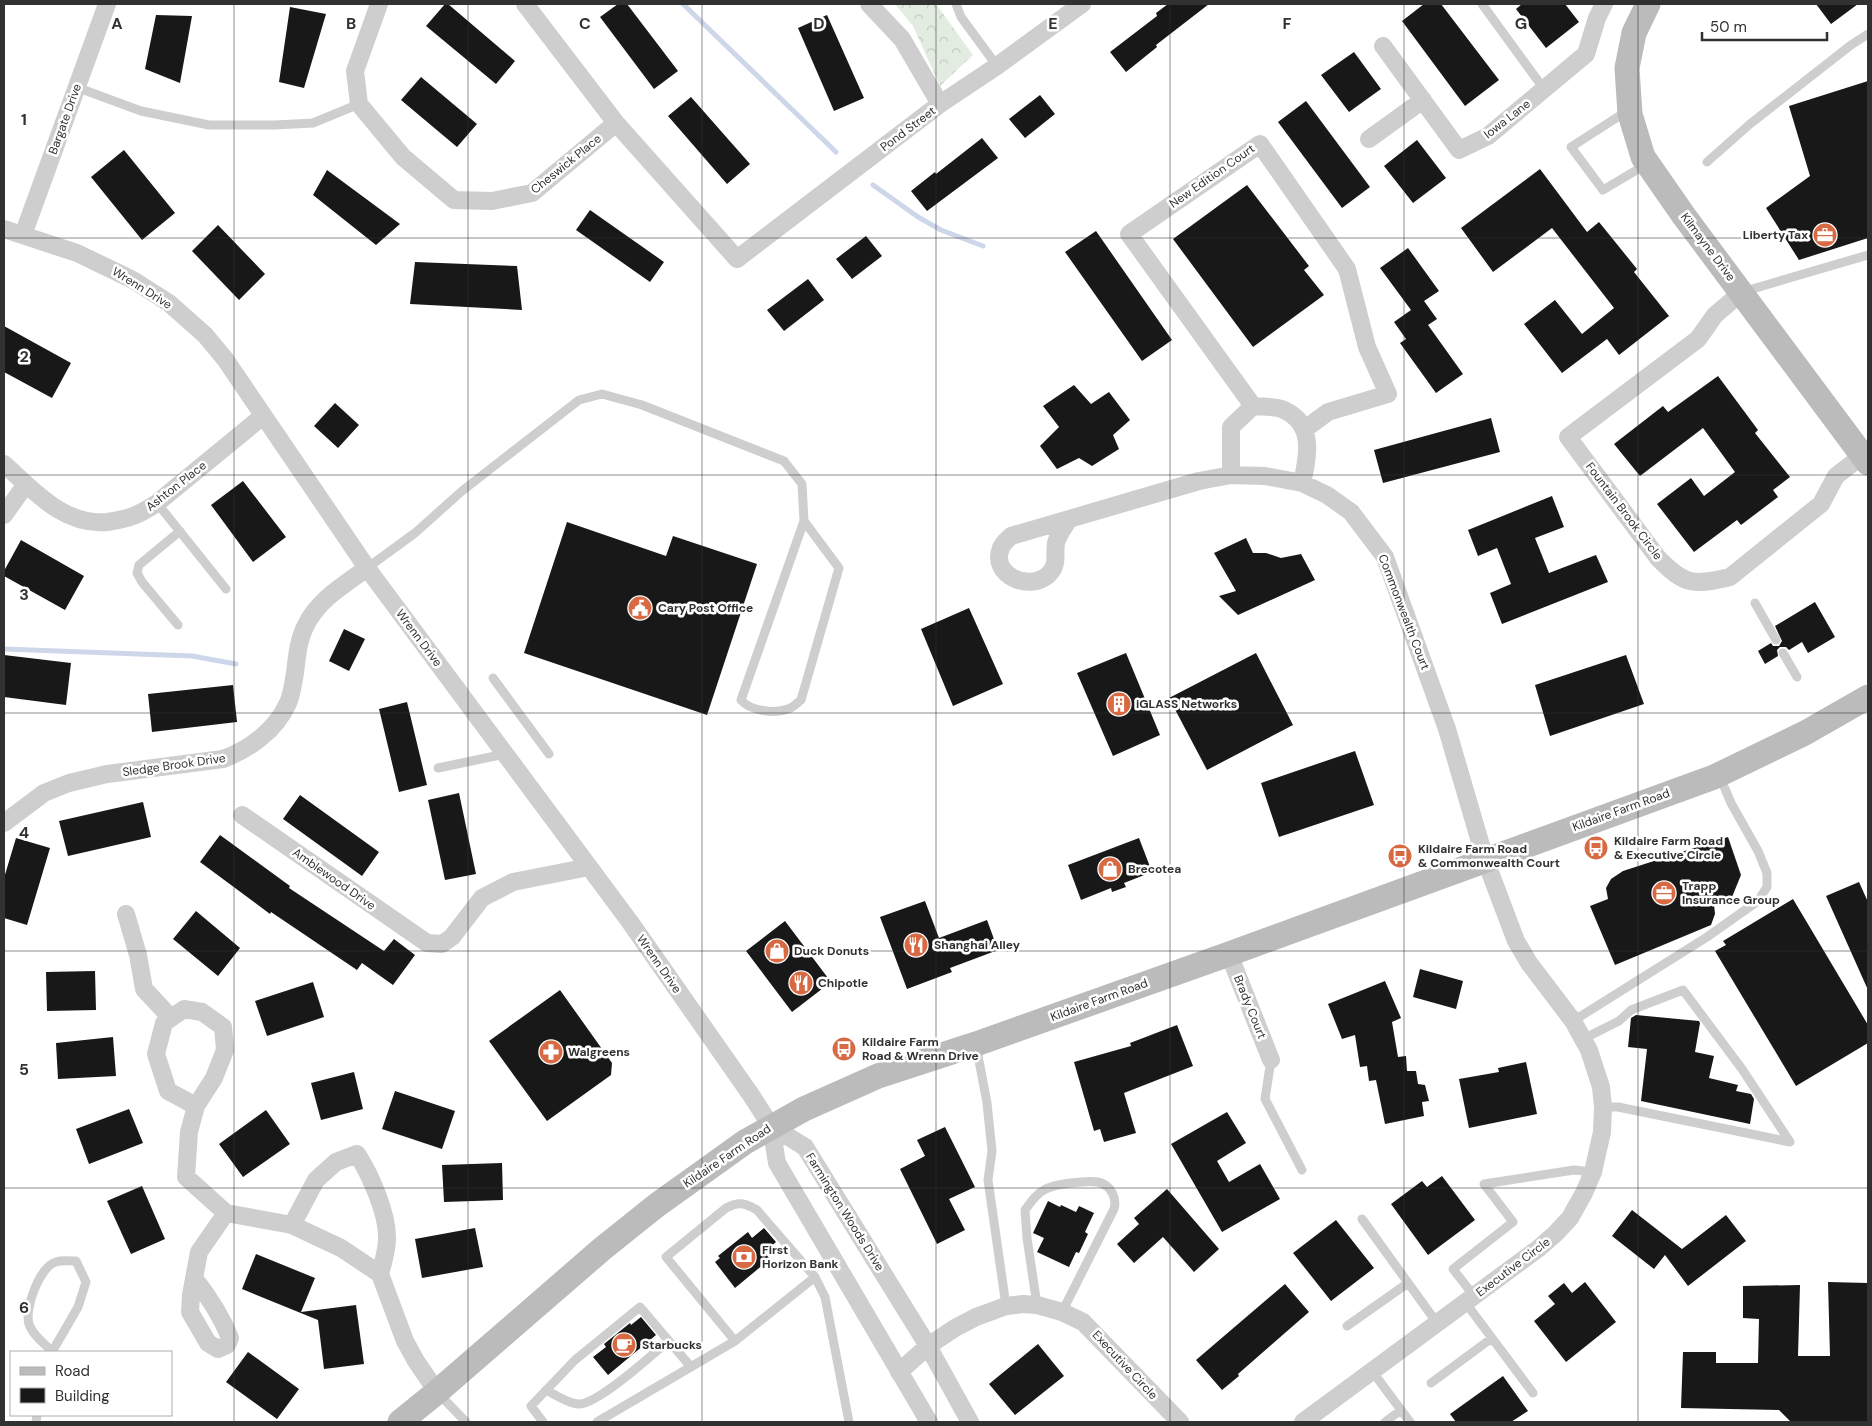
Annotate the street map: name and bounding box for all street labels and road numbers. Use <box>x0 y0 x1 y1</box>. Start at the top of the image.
street label: Bargate Drive <box>45 81 85 157</box>
street label: Iowa Lane <box>1480 96 1534 142</box>
street label: Pond Street <box>877 103 939 155</box>
street label: Cheswick Place <box>528 131 605 197</box>
street label: New Edition Court <box>1166 140 1258 211</box>
street label: Kilmayne Drive <box>1677 210 1739 285</box>
street label: Wrenn Drive <box>109 263 175 313</box>
street label: Ashton Place <box>143 457 210 515</box>
street label: Fountain Brook Circle <box>1582 459 1666 563</box>
street label: Commonwealth Court <box>1375 552 1434 672</box>
street label: Wrenn Drive <box>392 606 446 670</box>
street label: Sledge Brook Drive <box>122 750 227 780</box>
street label: Kildaire Farm Road <box>1570 785 1672 835</box>
street label: Amblewood Drive <box>289 844 379 914</box>
street label: Wrenn Drive <box>633 932 685 997</box>
street label: Brady Court <box>1230 973 1270 1041</box>
street label: Kildaire Farm Road <box>1048 975 1150 1025</box>
street label: Kildaire Farm Road <box>680 1121 774 1191</box>
street label: Farmington Woods Drive <box>802 1150 888 1274</box>
street label: Executive Circle <box>1473 1234 1553 1300</box>
street label: Executive Circle <box>1089 1327 1161 1403</box>

